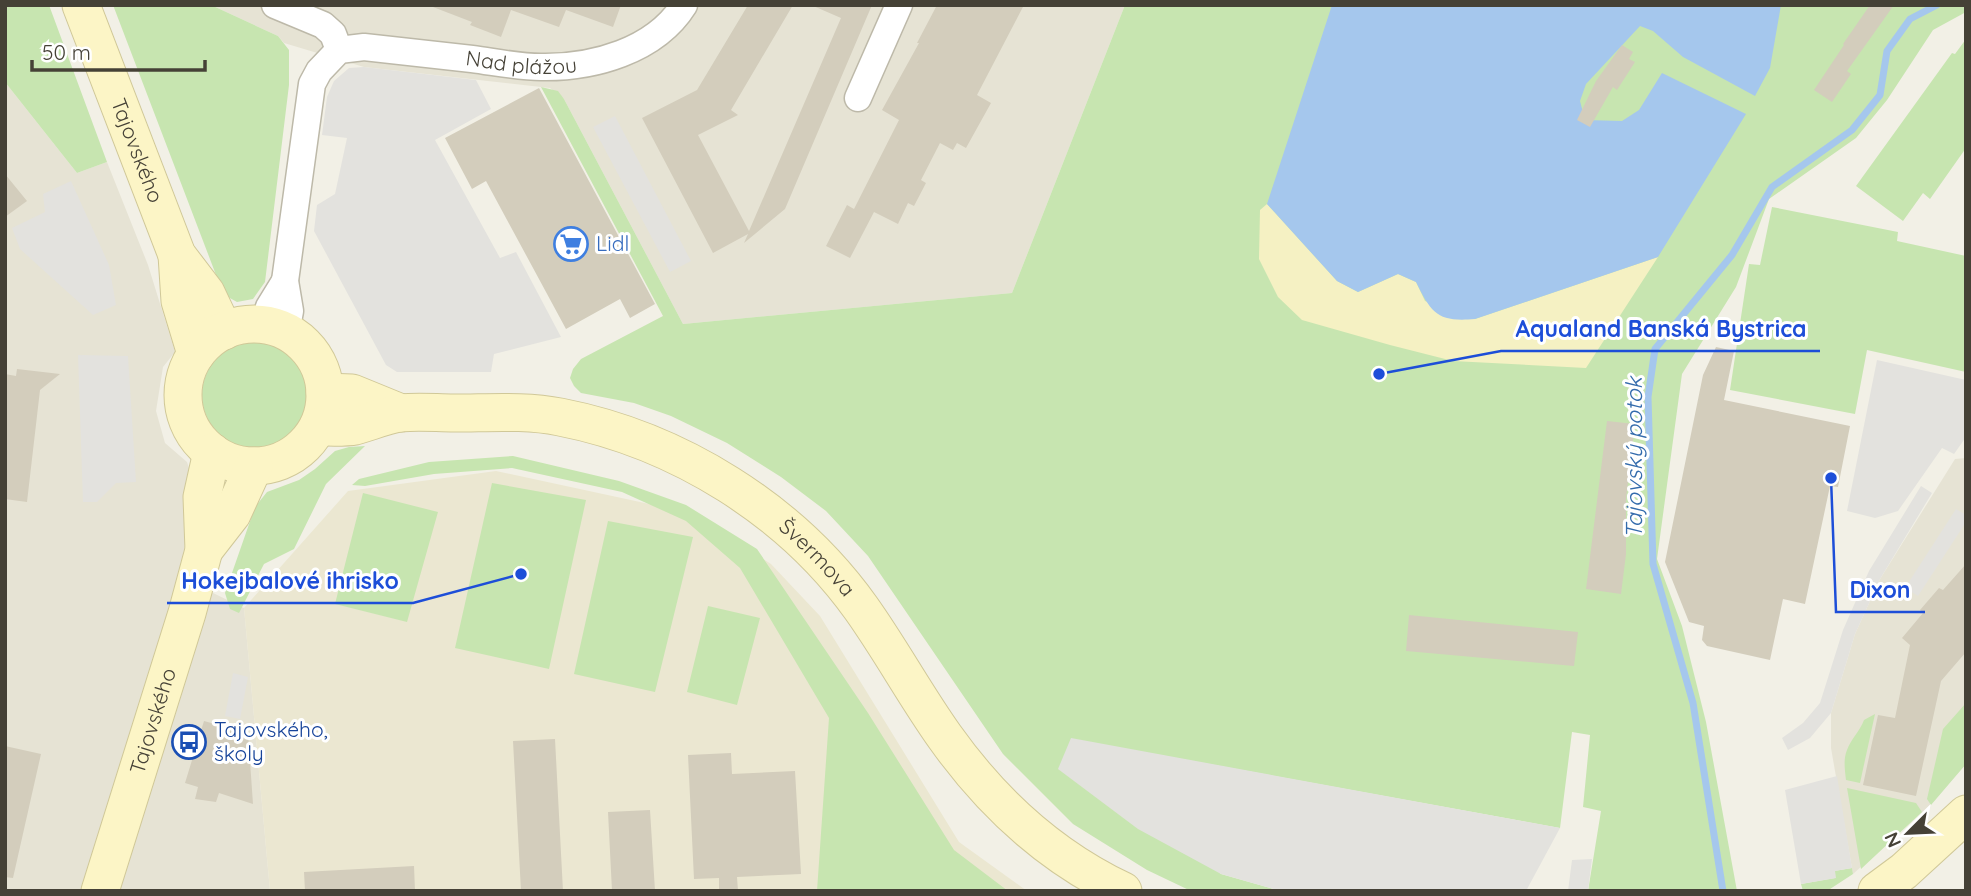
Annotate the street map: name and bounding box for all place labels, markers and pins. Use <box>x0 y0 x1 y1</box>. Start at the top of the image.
supermarket icon: Lidl <box>552 225 590 263</box>
place label: Lidl <box>596 230 629 256</box>
callout: Aqualand Banská Bystrica <box>1501 307 1820 351</box>
callout: Hokejbalové ihrisko <box>167 559 413 603</box>
callout: Dixon <box>1836 568 1925 612</box>
place label: Tajovského, školy <box>214 716 328 766</box>
bus stop icon: Tajovského, školy <box>170 723 208 761</box>

